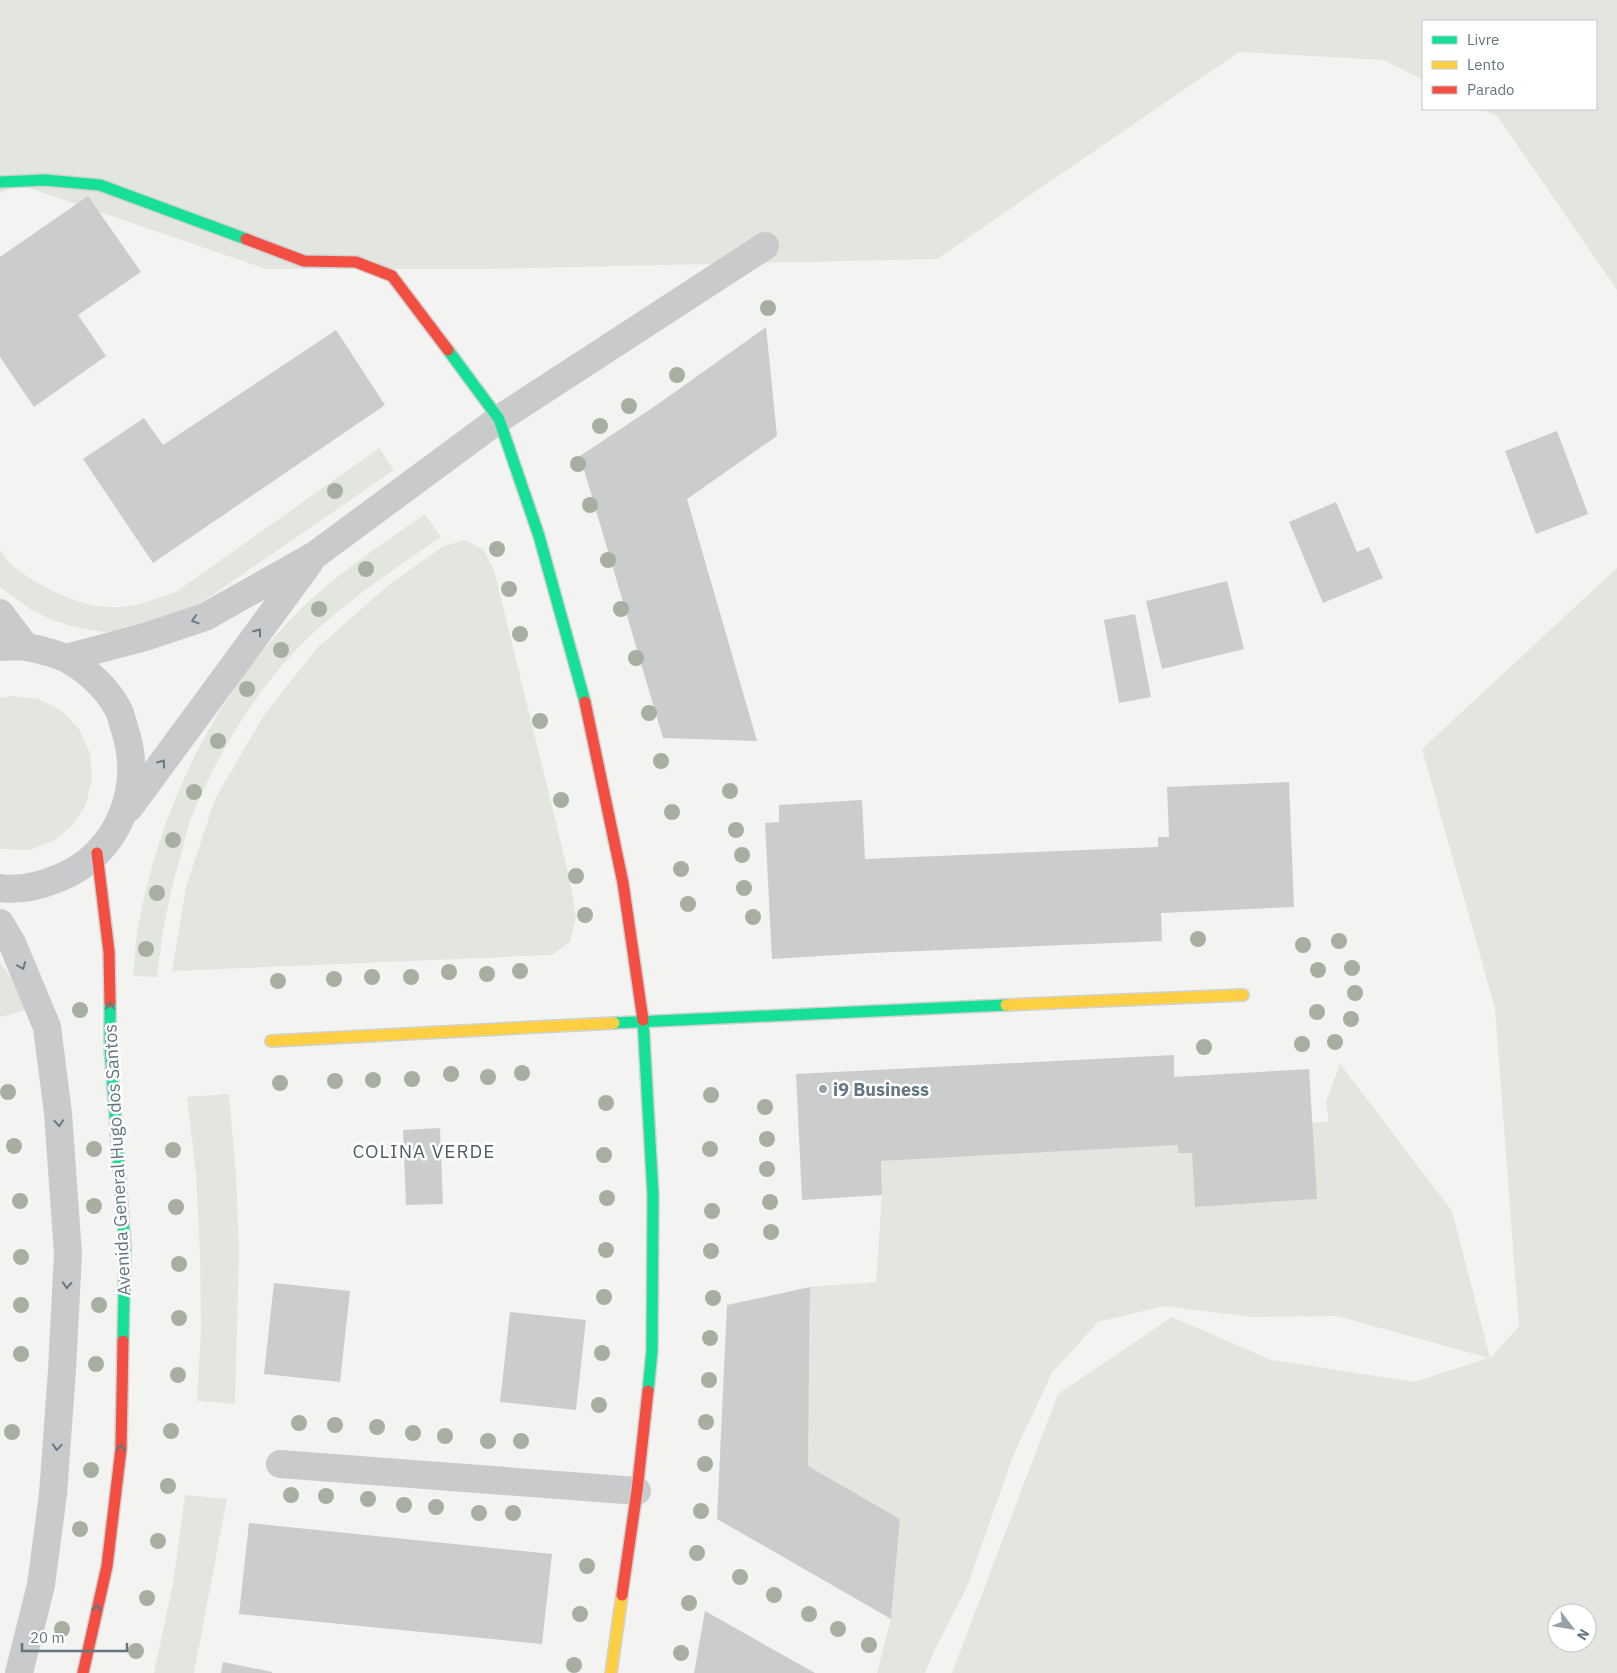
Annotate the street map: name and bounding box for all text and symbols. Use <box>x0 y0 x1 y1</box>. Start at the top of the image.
legend <box>1422 20 1597 110</box>
text: Livre <box>1467 30 1499 49</box>
text: Lento <box>1467 55 1505 74</box>
text: Parado <box>1467 80 1515 99</box>
one-way arrow <box>192 614 200 624</box>
one-way arrow <box>253 629 261 638</box>
one-way arrow <box>156 759 165 769</box>
one-way arrow <box>15 961 26 970</box>
one-way arrow <box>105 1002 115 1010</box>
street label: Avenida General Hugo dos Santos <box>98 1023 136 1297</box>
place label: i9 Business <box>833 1078 929 1101</box>
marker: i9 Business <box>817 1083 829 1095</box>
one-way arrow <box>53 1119 64 1127</box>
district label: COLINA VERDE <box>353 1139 495 1163</box>
one-way arrow <box>61 1281 72 1289</box>
one-way arrow <box>115 1443 126 1451</box>
one-way arrow <box>51 1444 62 1452</box>
north arrow <box>1547 1603 1597 1653</box>
one-way arrow <box>91 1604 102 1613</box>
scale bar <box>22 1620 128 1652</box>
text: N <box>1573 1626 1593 1644</box>
text: 20 m <box>30 1628 65 1647</box>

